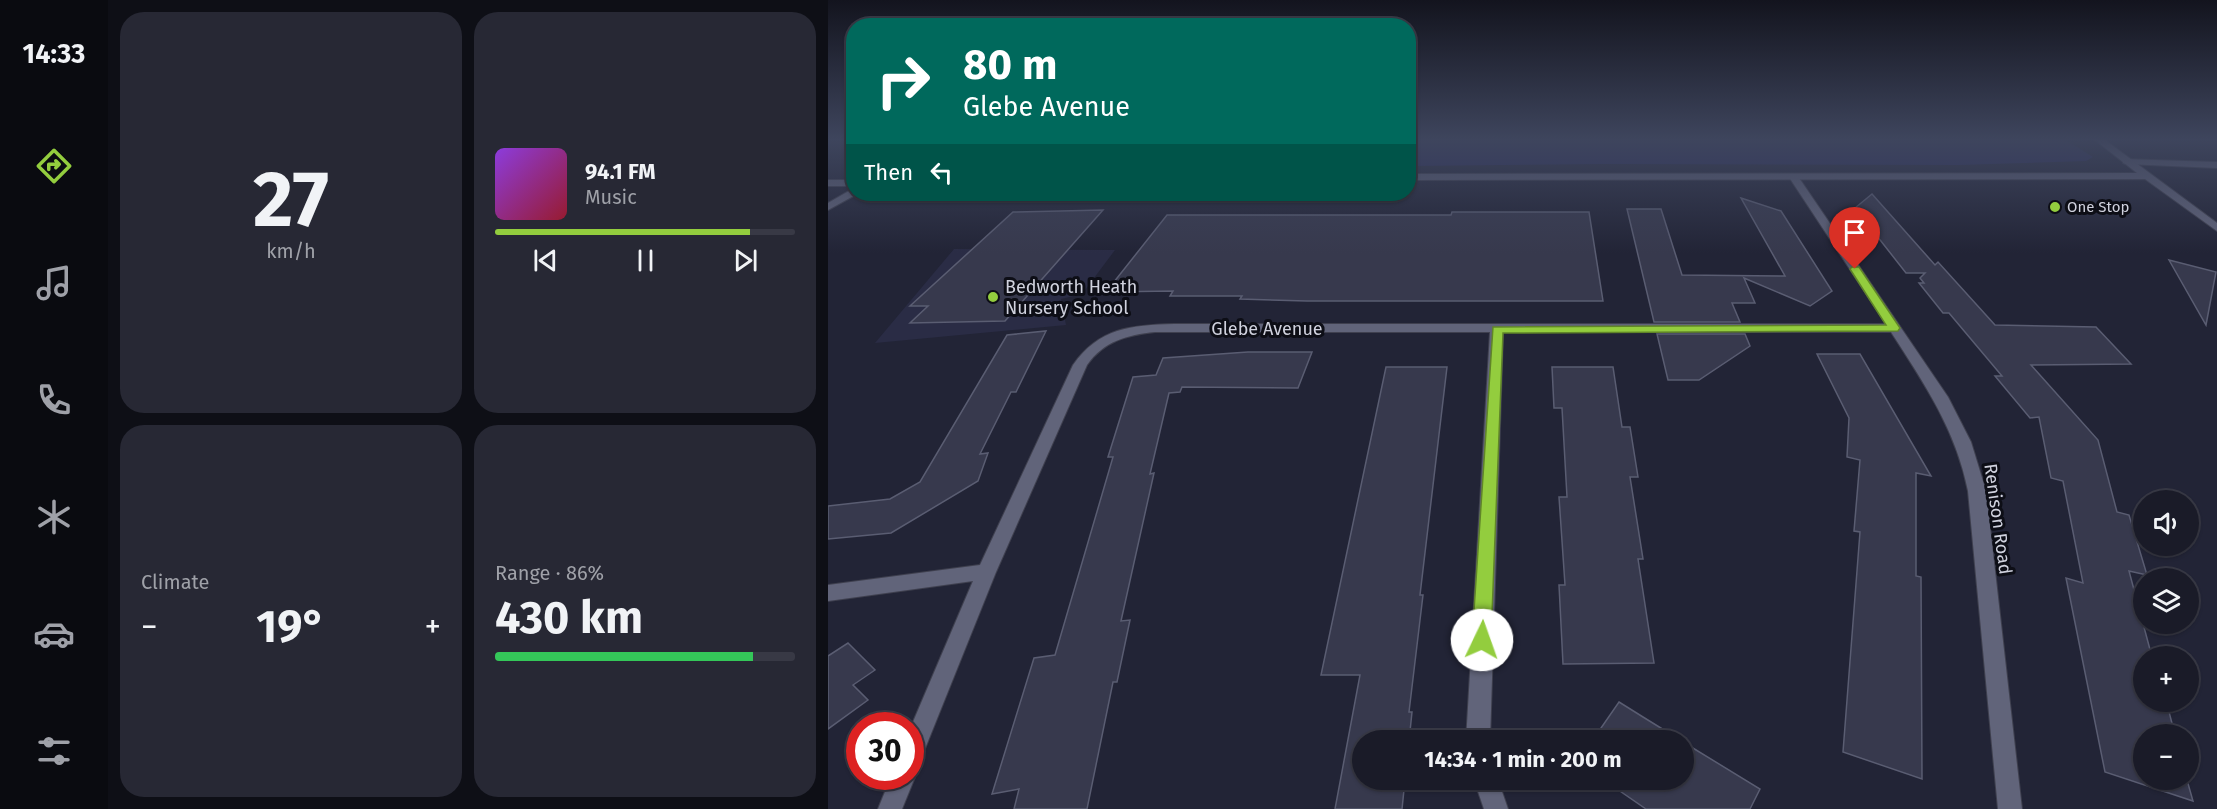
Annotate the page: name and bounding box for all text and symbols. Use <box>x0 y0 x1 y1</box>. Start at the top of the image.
text: 14:33 <box>23 38 85 70</box>
text: 80 m <box>963 40 1057 90</box>
icon: right <box>864 42 942 120</box>
text: Glebe Avenue <box>963 91 1130 123</box>
icon: directions <box>33 145 75 187</box>
text: 27 <box>253 153 329 247</box>
icon: left <box>925 156 958 189</box>
text: 94.1 FM <box>585 158 655 185</box>
text: Then <box>864 159 913 186</box>
text: Music <box>585 185 637 209</box>
place label: One Stop <box>2067 198 2129 216</box>
marker: One Stop <box>2048 200 2062 214</box>
pin <box>1829 207 1880 269</box>
icon: arrive <box>1838 216 1871 249</box>
text: km/h <box>266 239 316 263</box>
icon: previous <box>529 244 562 277</box>
icon: pause <box>629 244 662 277</box>
icon: next <box>729 244 762 277</box>
icon: music <box>33 262 75 304</box>
place label: Bedworth Heath Nursery School <box>1005 276 1137 319</box>
marker: Bedworth Heath Nursery School <box>986 290 1000 304</box>
street label: Glebe Avenue <box>1211 318 1323 340</box>
icon: phone <box>33 379 75 421</box>
street label: Renison Road <box>1979 462 2017 576</box>
map controls <box>2133 490 2199 790</box>
button: sound <box>2133 490 2199 556</box>
icon: climate <box>33 496 75 538</box>
text: Range · 86% <box>495 561 604 585</box>
button: layers <box>2133 568 2199 634</box>
text: Climate <box>141 570 209 594</box>
text: 430 km <box>495 591 643 645</box>
text: 19° <box>256 600 326 654</box>
text: − <box>141 607 158 647</box>
text: + <box>425 607 441 647</box>
position arrow <box>1450 608 1514 672</box>
icon: car <box>33 613 75 655</box>
button: + <box>2133 646 2199 712</box>
speed limit sign: 30 <box>846 712 924 790</box>
button: − <box>2133 724 2199 790</box>
icon: filters <box>33 730 75 772</box>
text: 14:34 · 1 min · 200 m <box>1424 746 1622 773</box>

